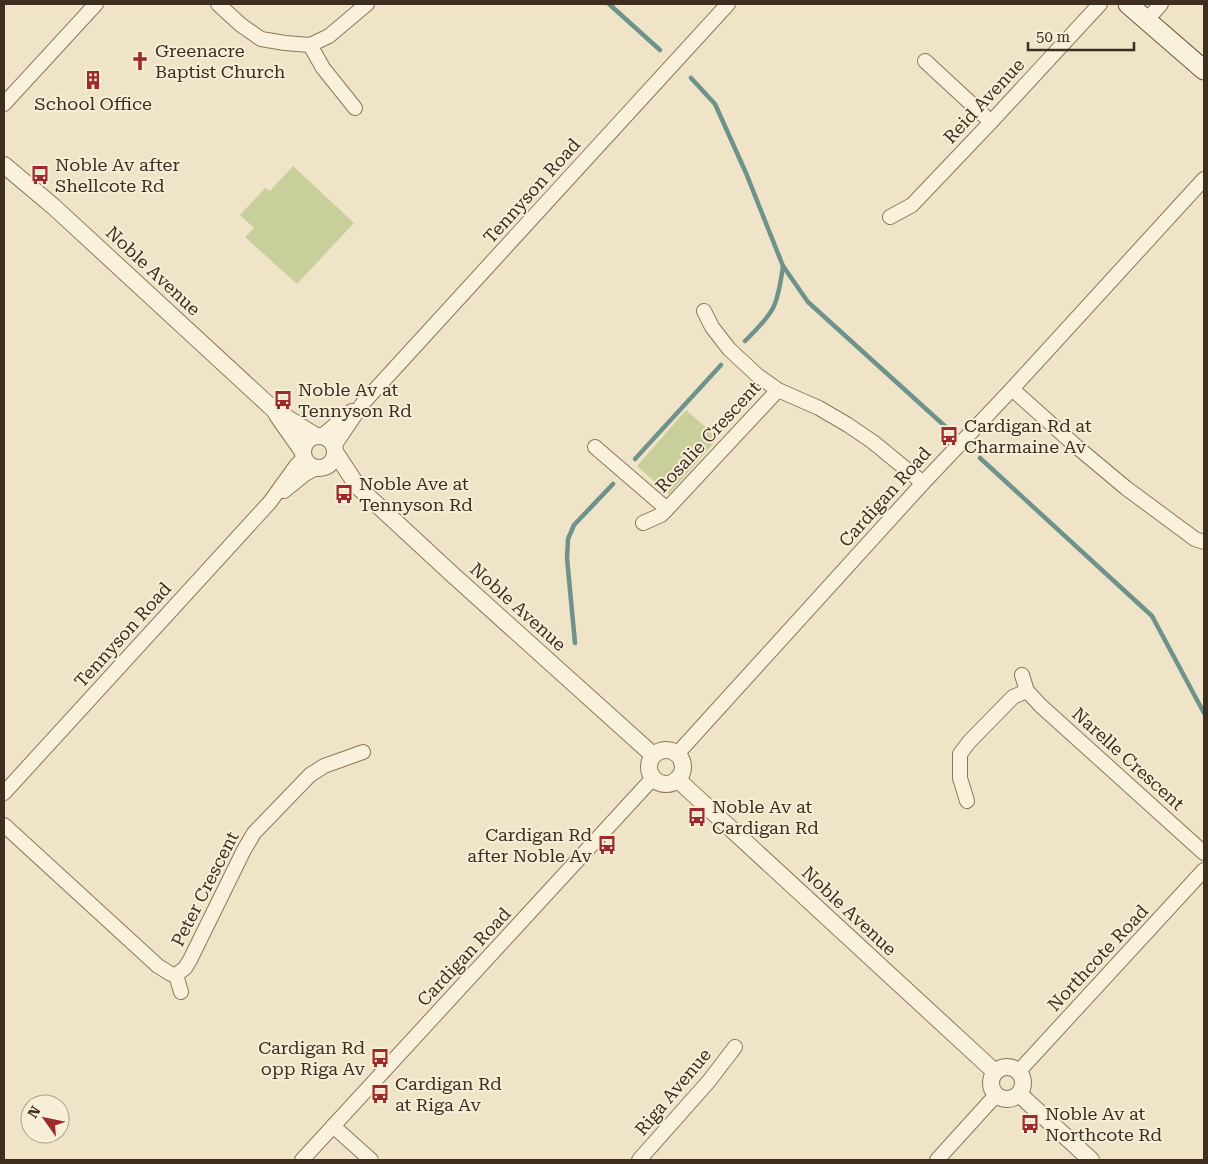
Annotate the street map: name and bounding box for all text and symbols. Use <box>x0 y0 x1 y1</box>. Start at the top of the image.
scale bar <box>1028 20 1134 52</box>
text: 50 m <box>1036 28 1071 46</box>
place label: Greenacre Baptist Church <box>155 40 286 82</box>
church icon: Greenacre Baptist Church <box>129 50 151 72</box>
street label: Reid Avenue <box>939 54 1028 147</box>
building icon: School Office <box>82 69 104 91</box>
place label: School Office <box>34 93 152 114</box>
street label: Tennyson Road <box>479 133 585 248</box>
place label: Noble Av after Shellcote Rd <box>55 154 180 196</box>
bus stop icon: Noble Av after Shellcote Rd <box>29 164 51 186</box>
street label: Noble Avenue <box>102 222 205 320</box>
street label: Rosalie Crescent <box>651 377 765 497</box>
place label: Noble Av at Tennyson Rd <box>298 379 412 421</box>
bus stop icon: Noble Av at Tennyson Rd <box>272 389 294 411</box>
place label: Cardigan Rd at Charmaine Av <box>964 415 1092 457</box>
bus stop icon: Cardigan Rd at Charmaine Av <box>938 425 960 447</box>
street label: Cardigan Road <box>834 442 935 551</box>
place label: Noble Ave at Tennyson Rd <box>359 473 473 515</box>
bus stop icon: Noble Ave at Tennyson Rd <box>333 483 355 505</box>
street label: Noble Avenue <box>466 558 571 655</box>
street label: Tennyson Road <box>70 577 176 692</box>
street label: Narelle Crescent <box>1068 703 1189 815</box>
place label: Noble Av at Cardigan Rd <box>712 796 819 838</box>
bus stop icon: Noble Av at Cardigan Rd <box>686 806 708 828</box>
place label: Cardigan Rd after Noble Av <box>467 824 593 866</box>
street label: Peter Crescent <box>167 828 243 950</box>
bus stop icon: Cardigan Rd after Noble Av <box>596 834 618 856</box>
street label: Noble Avenue <box>798 862 901 960</box>
street label: Northcote Road <box>1043 900 1153 1015</box>
street label: Cardigan Road <box>413 903 515 1010</box>
place label: Cardigan Rd opp Riga Av <box>258 1037 366 1079</box>
street label: Riga Avenue <box>630 1044 715 1139</box>
bus stop icon: Cardigan Rd opp Riga Av <box>369 1047 391 1069</box>
place label: Cardigan Rd at Riga Av <box>395 1073 502 1115</box>
bus stop icon: Cardigan Rd at Riga Av <box>369 1083 391 1105</box>
north arrow <box>20 1094 70 1144</box>
text: N <box>24 1103 44 1121</box>
place label: Noble Av at Northcote Rd <box>1045 1103 1163 1145</box>
bus stop icon: Noble Av at Northcote Rd <box>1019 1113 1041 1135</box>

